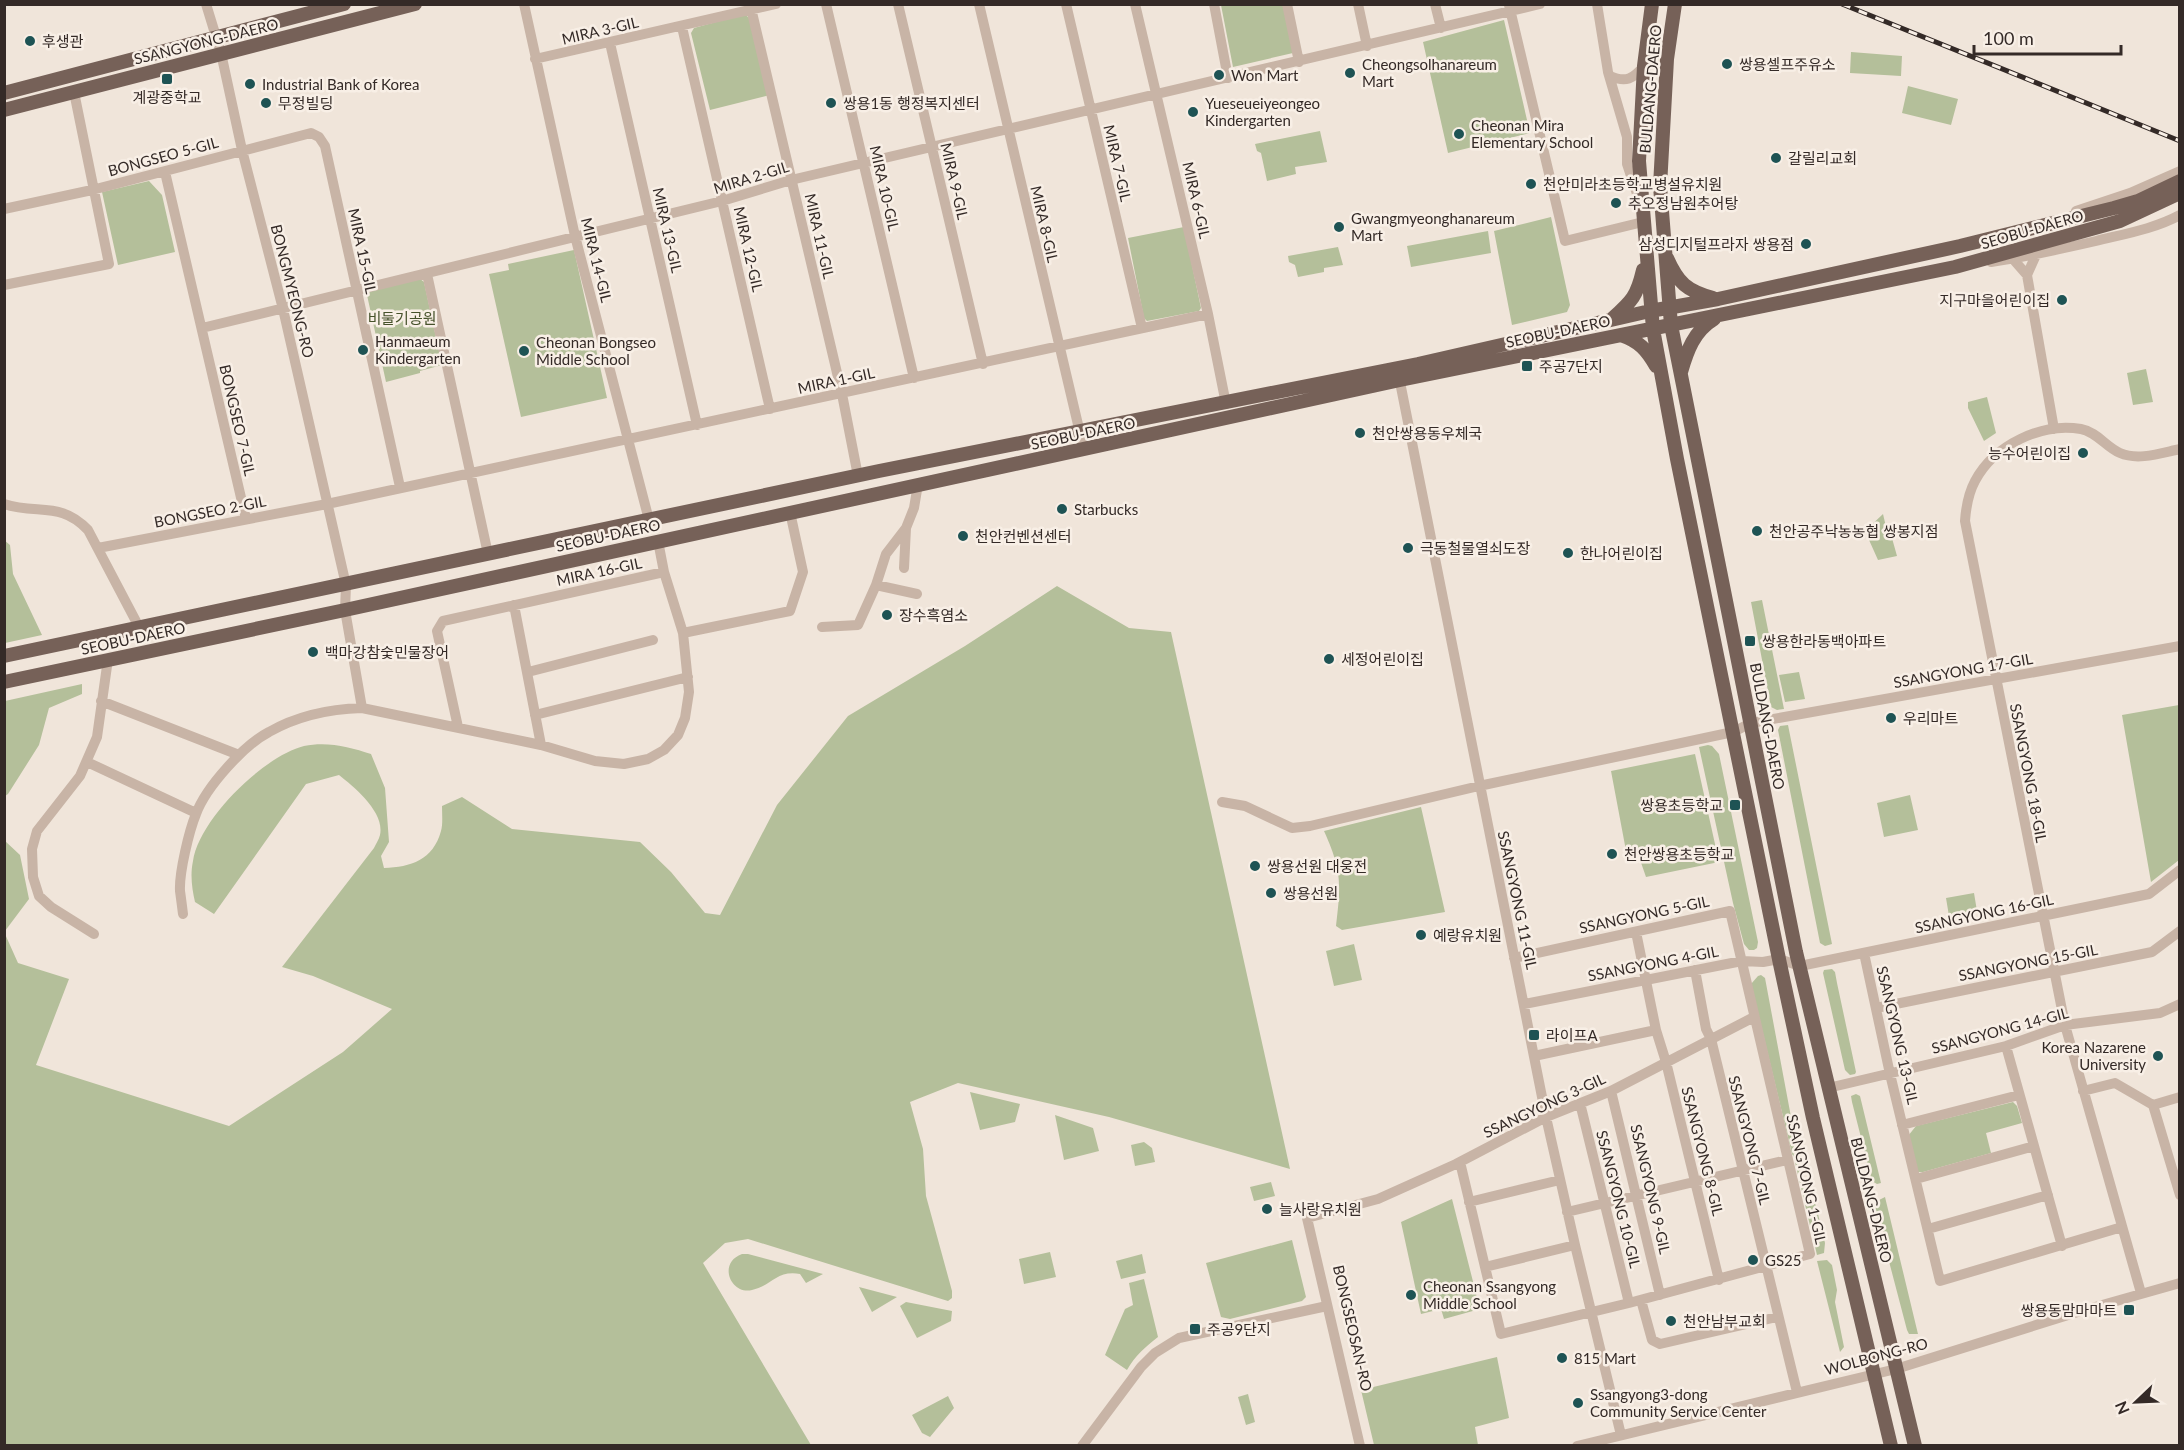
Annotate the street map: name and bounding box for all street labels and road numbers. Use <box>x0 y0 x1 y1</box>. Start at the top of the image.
street label: MIRA 3-GIL <box>560 12 640 48</box>
street label: SSANGYONG-DAERO <box>132 14 280 68</box>
street label: BULDANG-DAERO <box>1635 24 1665 154</box>
street label: MIRA 7-GIL <box>1100 123 1136 203</box>
street label: BONGSEO 5-GIL <box>106 133 221 179</box>
street label: MIRA 9-GIL <box>937 141 973 221</box>
street label: MIRA 10-GIL <box>866 144 904 233</box>
street label: MIRA 2-GIL <box>711 157 791 197</box>
street label: MIRA 6-GIL <box>1179 160 1215 240</box>
street label: MIRA 8-GIL <box>1027 184 1063 264</box>
street label: MIRA 13-GIL <box>649 186 687 275</box>
street label: MIRA 11-GIL <box>801 192 839 281</box>
street label: MIRA 12-GIL <box>730 205 768 294</box>
street label: SEOBU-DAERO <box>1979 206 2085 252</box>
street label: MIRA 15-GIL <box>345 207 381 296</box>
street label: MIRA 14-GIL <box>578 216 616 305</box>
street label: BONGMYEONG-RO <box>268 222 318 360</box>
street label: SEOBU-DAERO <box>1504 311 1612 351</box>
street label: BONGSEO 7-GIL <box>216 363 260 478</box>
street label: MIRA 1-GIL <box>796 363 876 397</box>
street label: SEOBU-DAERO <box>1029 413 1137 453</box>
street label: BONGSEO 2-GIL <box>152 491 268 531</box>
street label: SEOBU-DAERO <box>554 515 662 555</box>
street label: MIRA 16-GIL <box>555 553 644 589</box>
street label: SEOBU-DAERO <box>79 618 187 658</box>
street label: SSANGYONG 17-GIL <box>1892 649 2034 691</box>
street label: BULDANG-DAERO <box>1747 661 1789 791</box>
street label: SSANGYONG 18-GIL <box>2007 702 2051 844</box>
street label: SSANGYONG 11-GIL <box>1495 829 1542 971</box>
street label: SSANGYONG 16-GIL <box>1913 889 2055 936</box>
street label: SSANGYONG 5-GIL <box>1577 891 1711 937</box>
street label: SSANGYONG 15-GIL <box>1957 940 2099 984</box>
street label: SSANGYONG 4-GIL <box>1586 941 1720 984</box>
street label: SSANGYONG 13-GIL <box>1873 964 1923 1106</box>
street label: SSANGYONG 14-GIL <box>1929 1003 2071 1057</box>
street label: SSANGYONG 3-GIL <box>1480 1069 1608 1141</box>
street label: SSANGYONG 7-GIL <box>1725 1074 1775 1207</box>
street label: SSANGYONG 8-GIL <box>1678 1085 1728 1218</box>
street label: SSANGYONG 1-GIL <box>1783 1112 1831 1246</box>
street label: SSANGYONG 9-GIL <box>1627 1122 1675 1256</box>
street label: SSANGYONG 10-GIL <box>1593 1128 1645 1270</box>
street label: BULDANG-DAERO <box>1848 1135 1896 1265</box>
street label: BONGSEOSAN-RO <box>1330 1263 1376 1393</box>
street label: WOLBONG-RO <box>1822 1334 1930 1378</box>

